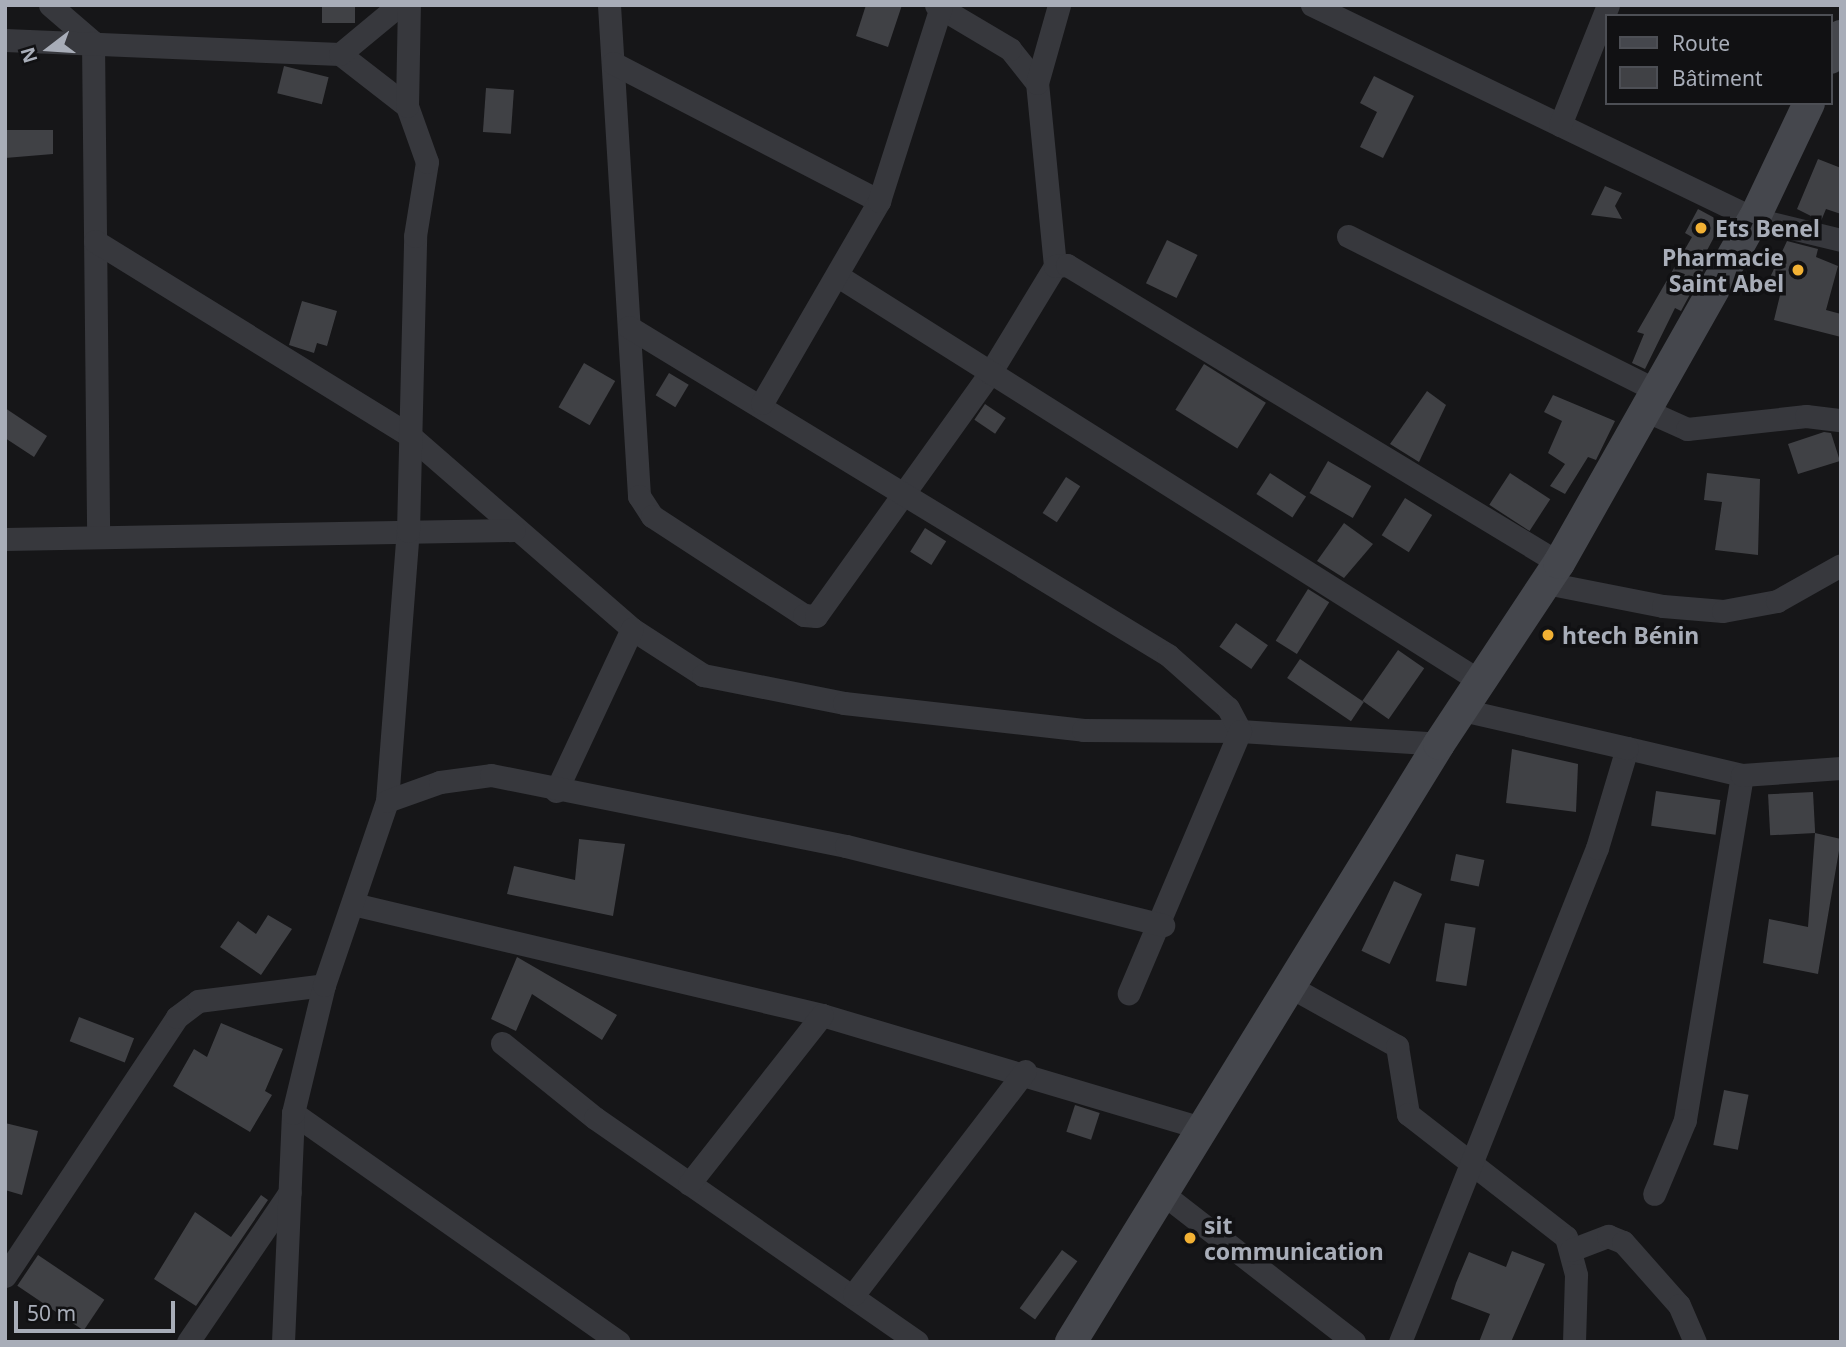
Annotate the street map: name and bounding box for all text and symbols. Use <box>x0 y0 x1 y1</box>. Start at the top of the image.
north arrow <box>14 14 84 84</box>
legend <box>1604 14 1832 105</box>
text: Route <box>1672 29 1730 57</box>
text: N <box>14 44 44 66</box>
text: Bâtiment <box>1672 64 1762 92</box>
place label: Ets Benel <box>1715 214 1820 242</box>
marker: Ets Benel <box>1693 220 1709 236</box>
place label: Pharmacie Saint Abel <box>1662 243 1784 297</box>
marker: Pharmacie Saint Abel <box>1790 262 1806 278</box>
place label: htech Bénin <box>1562 621 1699 649</box>
marker: htech Bénin <box>1540 627 1556 643</box>
place label: sit communication <box>1204 1211 1384 1265</box>
marker: sit communication <box>1182 1230 1198 1246</box>
scale bar <box>18 1288 178 1332</box>
text: 50 m <box>27 1299 76 1327</box>

